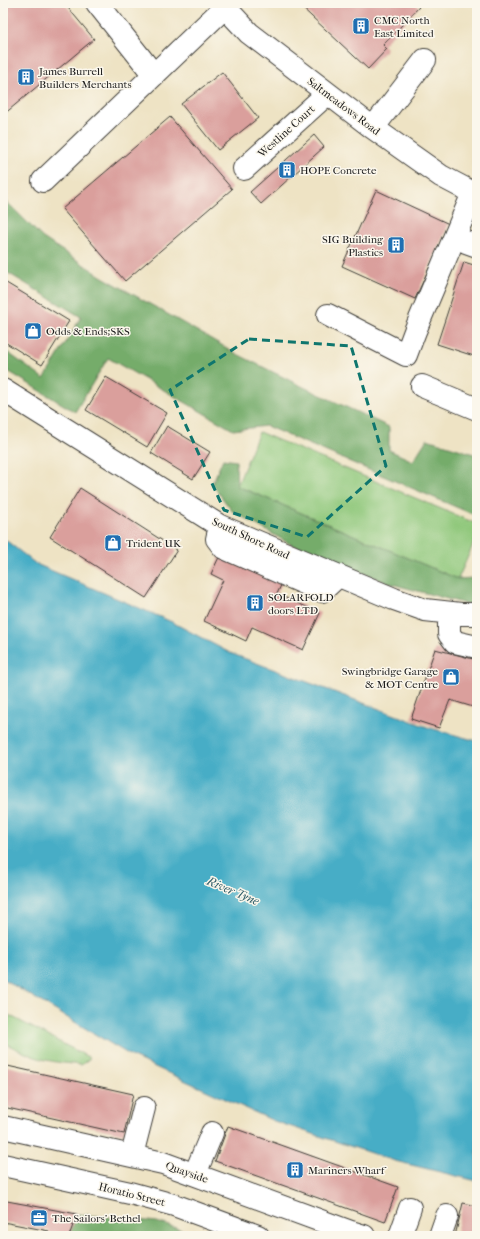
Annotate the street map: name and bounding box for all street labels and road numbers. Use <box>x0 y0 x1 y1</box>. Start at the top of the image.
street label: Saltmeadows Road <box>305 75 383 139</box>
street label: Westline Court <box>255 103 317 161</box>
street label: South Shore Road <box>210 515 293 563</box>
street label: Quayside <box>164 1159 210 1186</box>
street label: Horatio Street <box>97 1180 166 1209</box>

